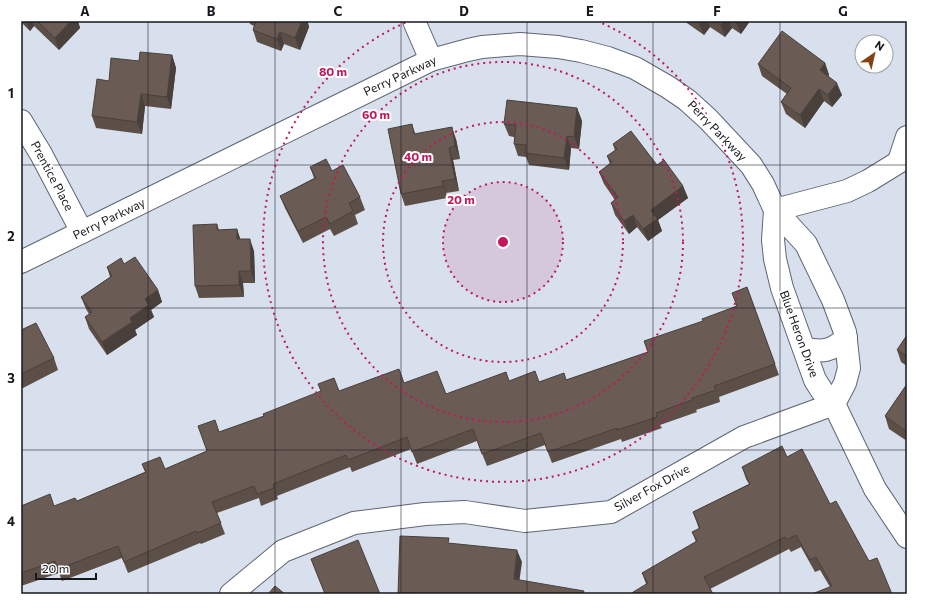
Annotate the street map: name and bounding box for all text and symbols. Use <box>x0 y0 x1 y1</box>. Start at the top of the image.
text: A <box>80 3 90 19</box>
text: B <box>207 3 216 19</box>
text: C <box>334 3 343 19</box>
text: D <box>459 3 469 19</box>
text: E <box>586 3 594 19</box>
text: F <box>713 3 721 19</box>
text: G <box>838 3 848 19</box>
north arrow <box>854 34 894 74</box>
text: N <box>873 38 887 53</box>
street label: Perry Parkway <box>361 52 438 98</box>
text: 80 m <box>319 64 347 78</box>
text: 1 <box>8 85 14 101</box>
street label: Perry Parkway <box>685 97 750 163</box>
text: 60 m <box>362 107 390 121</box>
street label: Prentice Place <box>29 138 77 213</box>
text: 40 m <box>404 149 432 163</box>
text: 20 m <box>447 192 475 206</box>
street label: Perry Parkway <box>70 195 147 242</box>
text: 2 <box>7 228 15 244</box>
centre of rings <box>496 235 510 249</box>
street label: Blue Heron Drive <box>778 288 822 379</box>
text: 3 <box>7 370 15 386</box>
street label: Silver Fox Drive <box>612 461 692 514</box>
text: 4 <box>7 513 15 529</box>
scale bar <box>36 555 96 581</box>
text: 20 m <box>42 561 69 575</box>

